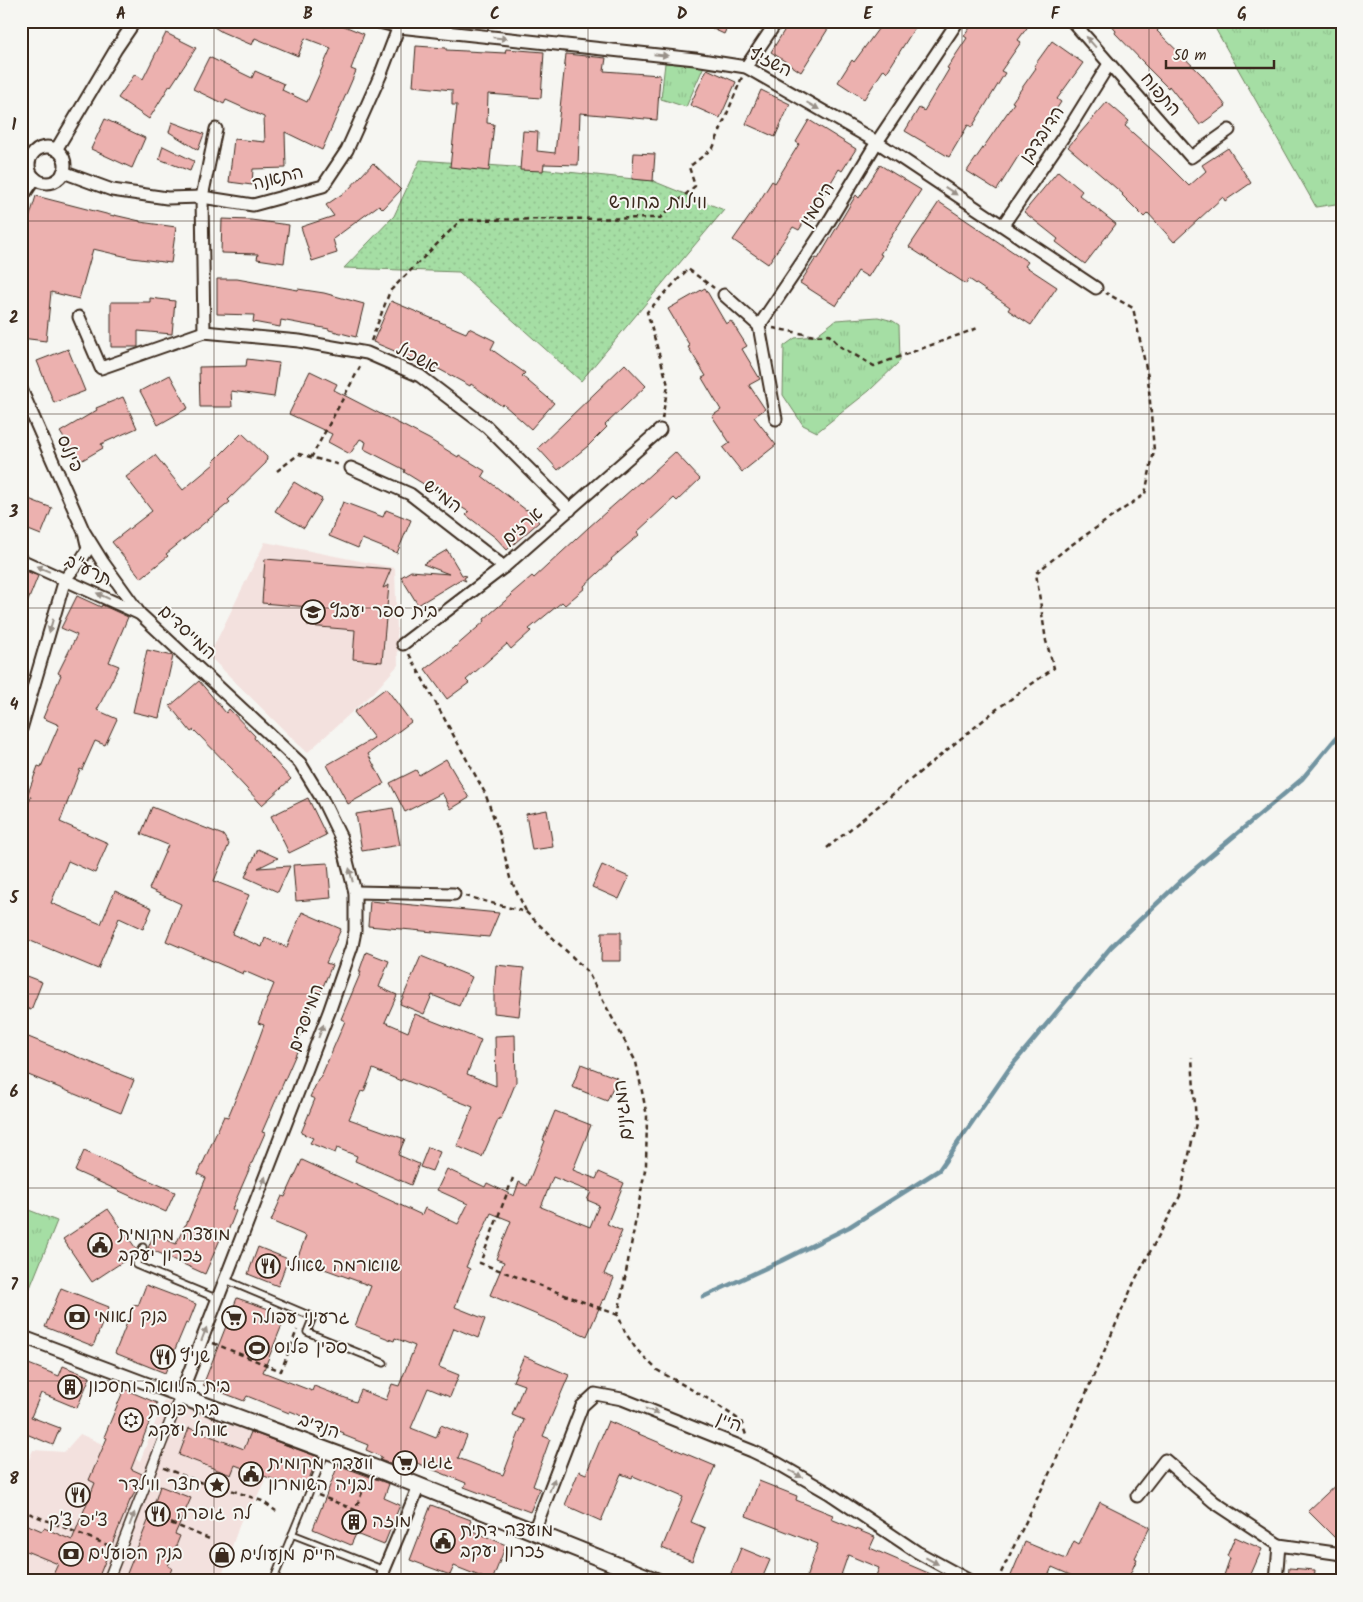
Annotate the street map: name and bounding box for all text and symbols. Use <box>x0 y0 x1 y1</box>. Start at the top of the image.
text: A <box>116 2 126 27</box>
text: B <box>303 2 313 27</box>
text: C <box>490 2 500 27</box>
text: D <box>677 2 688 27</box>
text: E <box>864 2 874 27</box>
text: F <box>1051 2 1061 27</box>
text: G <box>1237 2 1247 27</box>
one-way arrow <box>492 34 508 42</box>
one-way arrow <box>1085 37 1097 49</box>
scale bar <box>1166 38 1273 70</box>
street label: השזיף <box>743 40 797 86</box>
text: 50 m <box>1173 44 1207 68</box>
one-way arrow <box>654 51 670 59</box>
street label: התפוח <box>1132 66 1188 124</box>
street label: הדובדבן <box>1013 100 1073 170</box>
one-way arrow <box>806 101 819 110</box>
text: 1 <box>12 113 17 138</box>
street label: התאנה <box>249 159 307 199</box>
street label: היסמין <box>793 177 843 233</box>
one-way arrow <box>944 186 958 196</box>
district label: ווילות בחורש <box>609 188 707 218</box>
text: 2 <box>9 306 19 331</box>
street label: אשכול <box>390 336 444 383</box>
street label: פינלס <box>48 430 90 478</box>
street label: המייש <box>416 473 468 521</box>
text: 3 <box>9 500 19 525</box>
street label: ארזים <box>496 500 550 554</box>
street label: תרע"ב <box>59 547 117 595</box>
one-way arrow <box>36 565 50 573</box>
one-way arrow <box>96 592 110 600</box>
street label: המייסדים <box>151 598 223 668</box>
place label: בית ספר יעבץ <box>330 598 438 627</box>
school or university icon: בית ספר יעבץ <box>300 599 326 625</box>
one-way arrow <box>47 618 55 633</box>
text: 4 <box>10 693 19 718</box>
one-way arrow <box>346 867 354 882</box>
text: 5 <box>9 886 20 911</box>
street label: המייסדים <box>281 980 333 1056</box>
one-way arrow <box>318 1024 326 1038</box>
street label: המגינים <box>606 1078 642 1142</box>
text: 6 <box>10 1080 19 1105</box>
one-way arrow <box>259 1175 267 1190</box>
place label: מועצה מקומית זכרון יעקב <box>117 1221 231 1271</box>
public building icon: מועצה מקומית זכרון יעקב <box>87 1232 113 1258</box>
place label: שווארמה שאולי <box>286 1252 400 1281</box>
restaurant icon: שווארמה שאולי <box>255 1253 281 1279</box>
text: 7 <box>10 1273 18 1298</box>
place label: בנק לאומי <box>94 1303 167 1332</box>
bank icon: בנק לאומי <box>64 1304 90 1330</box>
place label: גרעיני עפולה <box>252 1304 350 1333</box>
supermarket icon: גרעיני עפולה <box>221 1305 247 1331</box>
one-way arrow <box>200 1326 208 1341</box>
place label: ספין פלוס <box>274 1334 348 1363</box>
sports icon: ספין פלוס <box>244 1335 270 1361</box>
place label: שניץ <box>180 1343 210 1372</box>
restaurant icon: שניץ <box>150 1344 176 1370</box>
place label: בית הלוואה וחסכון <box>88 1373 230 1402</box>
building icon: בית הלוואה וחסכון <box>57 1374 83 1400</box>
place label: בית כנסת אוהל יעקב <box>148 1396 228 1446</box>
street label: היין <box>712 1405 746 1441</box>
street label: הנדיב <box>294 1406 344 1448</box>
synagogue icon: בית כנסת אוהל יעקב <box>118 1407 144 1433</box>
one-way arrow <box>645 1408 660 1415</box>
place label: גוגו <box>422 1449 453 1478</box>
place label: וועדה מקומית לבניה השומרון <box>267 1450 375 1500</box>
supermarket icon: גוגו <box>392 1450 418 1476</box>
public building icon: וועדה מקומית לבניה השומרון <box>238 1461 264 1487</box>
text: 8 <box>9 1467 19 1492</box>
one-way arrow <box>789 1469 802 1478</box>
place label: חצר ווילדר <box>118 1471 200 1500</box>
place icon: חצר ווילדר <box>204 1472 230 1498</box>
one-way arrow <box>549 1478 556 1493</box>
restaurant icon: צ'יפ צ'ק <box>65 1482 91 1508</box>
place label: לה גופרה <box>176 1500 252 1529</box>
restaurant icon: לה גופרה <box>145 1501 171 1527</box>
place label: צ'יפ צ'ק <box>48 1507 108 1536</box>
place label: מוזה <box>372 1508 411 1537</box>
building icon: מוזה <box>341 1509 367 1535</box>
one-way arrow <box>128 1512 136 1526</box>
place label: מועצה דתית זכרון יעקב <box>460 1517 553 1567</box>
public building icon: מועצה דתית זכרון יעקב <box>430 1528 456 1554</box>
place label: בנק הפועלים <box>88 1540 183 1569</box>
bank icon: בנק הפועלים <box>58 1541 84 1567</box>
place label: חיים מנעולים <box>240 1541 336 1570</box>
shop icon: חיים מנעולים <box>209 1542 235 1568</box>
one-way arrow <box>925 1557 940 1565</box>

